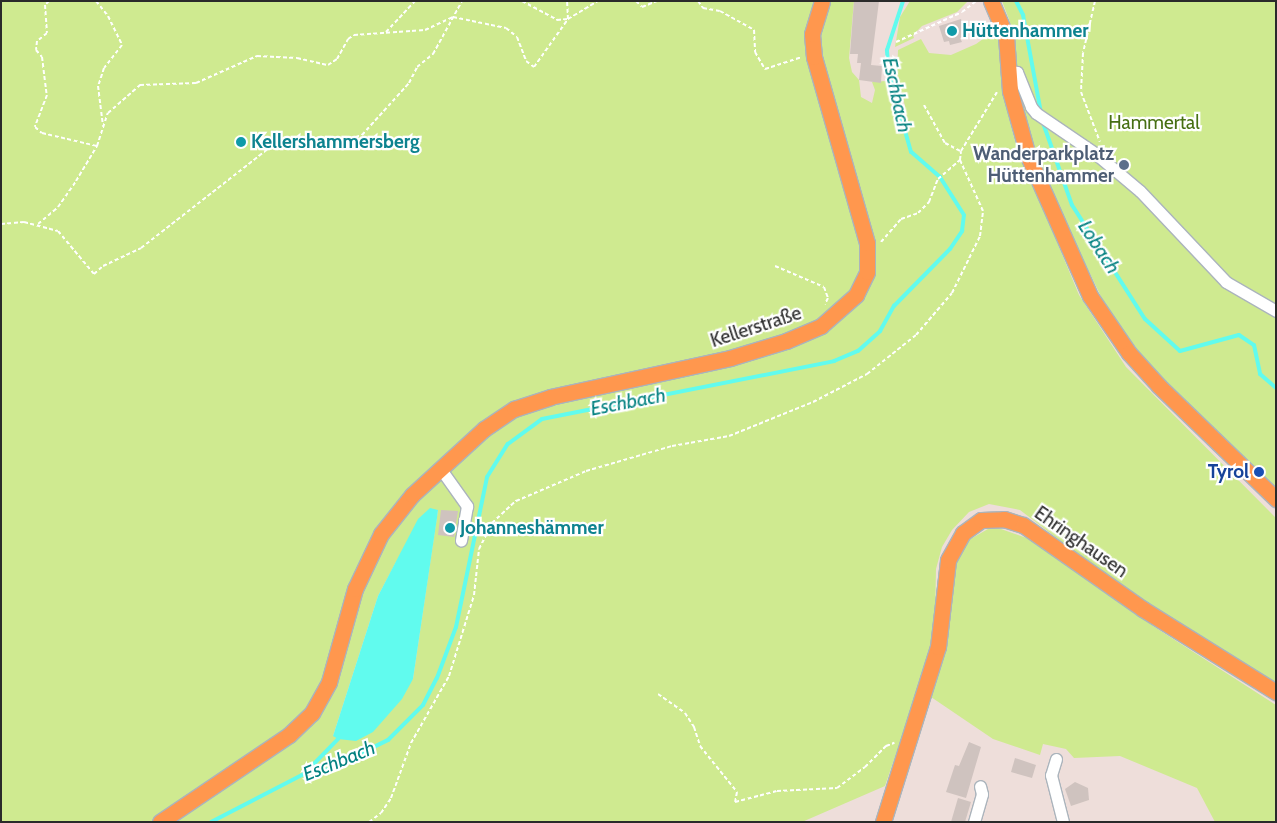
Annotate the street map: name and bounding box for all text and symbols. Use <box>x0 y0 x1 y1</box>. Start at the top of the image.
place label: Hüttenhammer <box>962 20 1088 42</box>
marker: Hüttenhammer <box>946 25 958 37</box>
water label: Eschbach <box>877 55 917 135</box>
park label: Hammertal <box>1108 112 1200 134</box>
place label: Kellershammersberg <box>251 131 419 153</box>
marker: Kellershammersberg <box>235 136 247 148</box>
place label: Wanderparkplatz Hüttenhammer <box>973 143 1114 187</box>
marker: Wanderparkplatz Hüttenhammer <box>1118 159 1130 171</box>
water label: Lobach <box>1073 216 1125 278</box>
street label: Kellerstraße <box>708 302 804 352</box>
water label: Eschbach <box>588 383 668 421</box>
place label: Tyrol <box>1208 461 1249 483</box>
marker: Tyrol <box>1253 466 1265 478</box>
street label: Ehringhausen <box>1030 502 1132 582</box>
place label: Johanneshämmer <box>460 517 604 539</box>
marker: Johanneshämmer <box>444 522 456 534</box>
water label: Eschbach <box>299 736 379 786</box>

